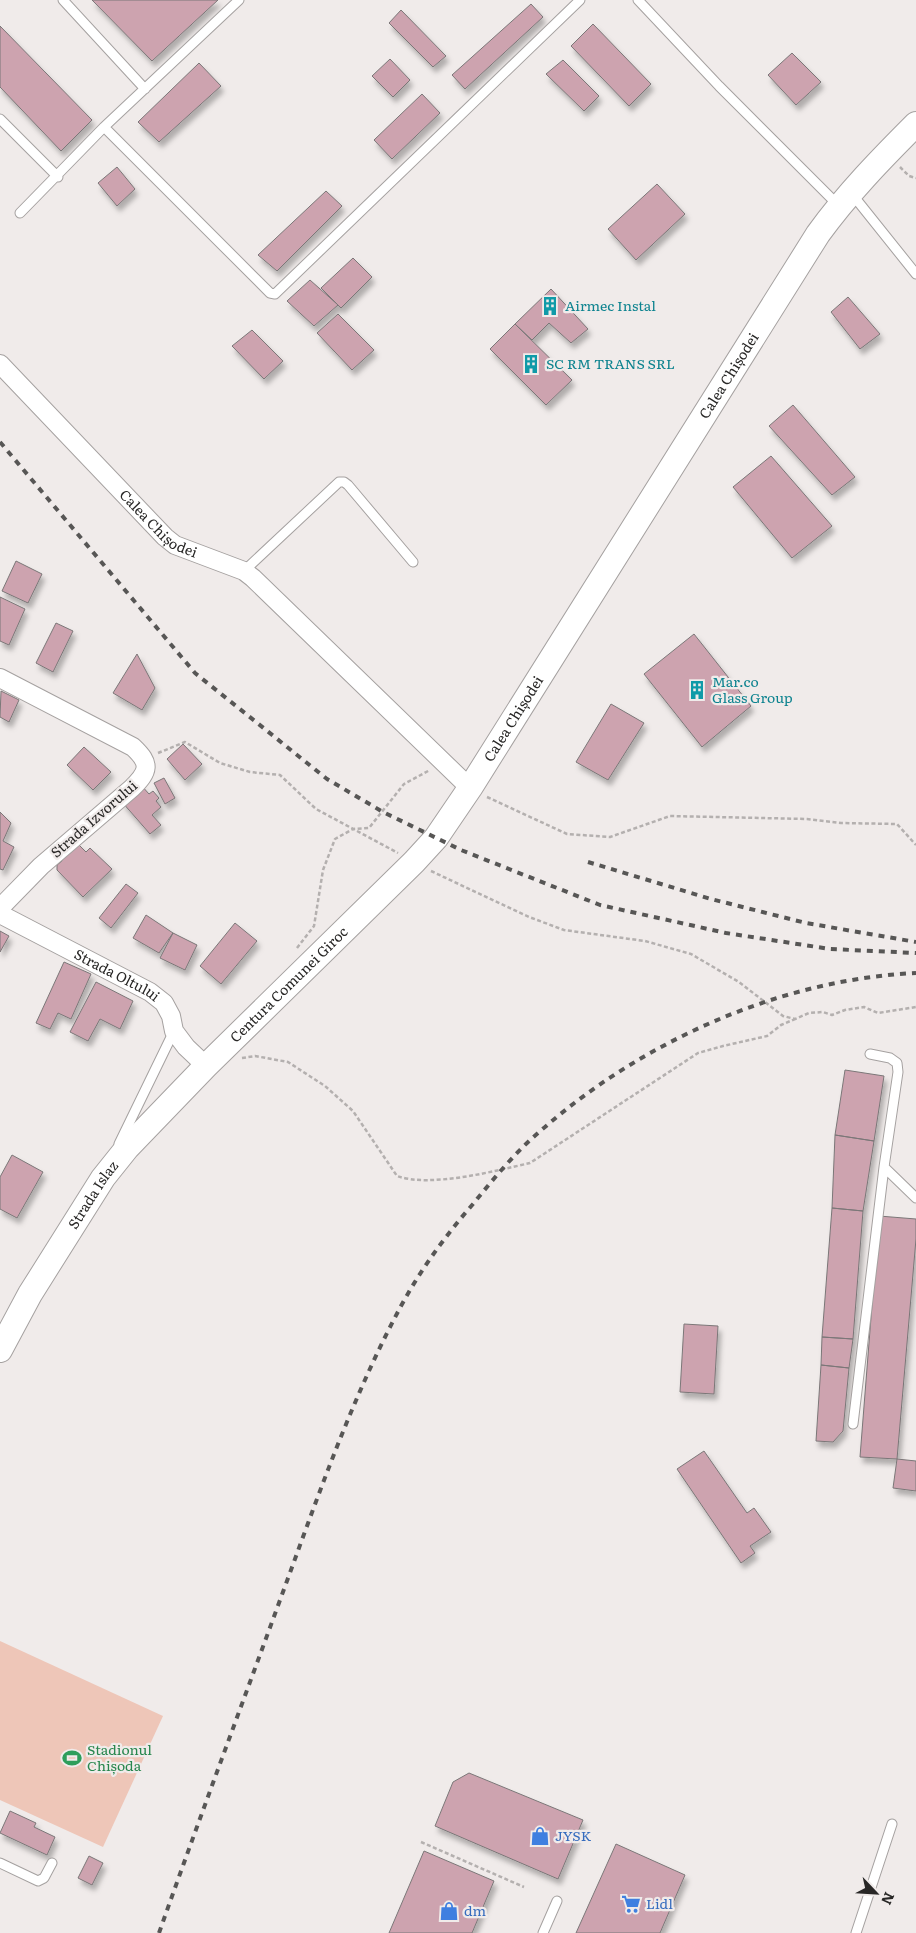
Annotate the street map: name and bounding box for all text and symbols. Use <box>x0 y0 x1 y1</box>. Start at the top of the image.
building icon: Airmec Instal <box>539 295 561 317</box>
place label: Airmec Instal <box>565 295 656 315</box>
street label: Calea Chișodei <box>694 328 763 422</box>
building icon: SC RM TRANS SRL <box>520 353 542 375</box>
place label: SC RM TRANS SRL <box>546 353 675 373</box>
street label: Calea Chișodei <box>116 485 201 562</box>
street label: Calea Chișodei <box>478 671 547 765</box>
place label: Mar.co Glass Group <box>712 671 793 707</box>
building icon: Mar.co Glass Group <box>686 679 708 701</box>
street label: Strada Izvorului <box>46 775 141 861</box>
street label: Centura Comunei Giroc <box>225 921 352 1046</box>
street label: Strada Oltului <box>71 943 165 1005</box>
street label: Strada Islaz <box>63 1156 122 1232</box>
place label: Stadionul Chișoda <box>87 1739 152 1775</box>
sports icon: Stadionul Chișoda <box>61 1747 83 1769</box>
shop icon: JYSK <box>529 1825 551 1847</box>
place label: JYSK <box>555 1825 592 1845</box>
north arrow <box>851 1868 901 1918</box>
text: N <box>877 1889 900 1909</box>
supermarket icon: Lidl <box>620 1893 642 1915</box>
place label: Lidl <box>646 1893 673 1913</box>
shop icon: dm <box>438 1900 460 1922</box>
place label: dm <box>464 1900 486 1920</box>

